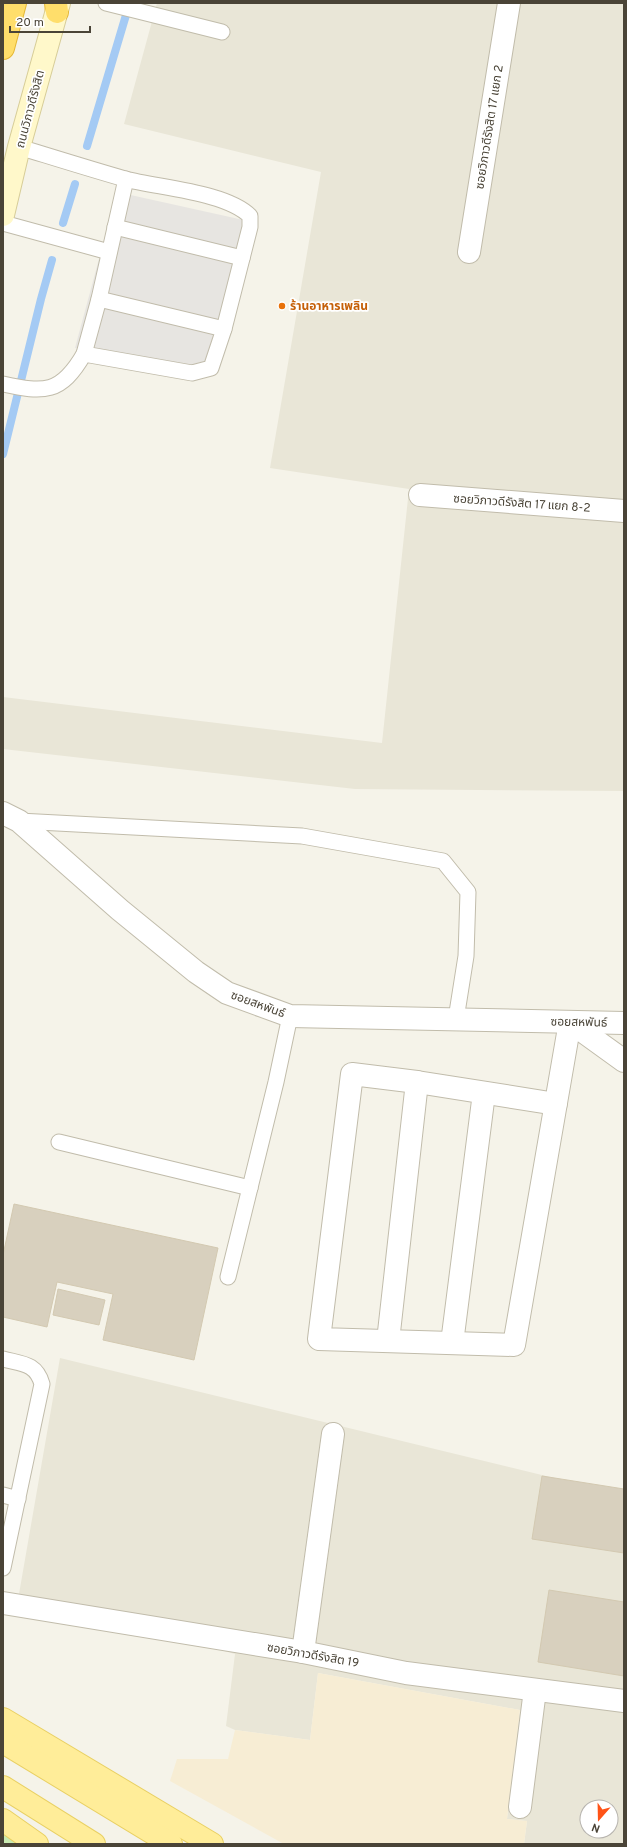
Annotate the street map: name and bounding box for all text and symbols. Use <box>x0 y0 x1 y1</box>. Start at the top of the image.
scale bar <box>10 8 90 34</box>
text: 20 m <box>16 15 44 31</box>
street label: ซอยวิภาวดีรังสิต 17 แยก 2 <box>472 64 508 190</box>
street label: ถนนวิภาวดีรังสิต <box>13 69 49 150</box>
place label: ร้านอาหารเพลิน <box>290 299 368 315</box>
marker: ร้านอาหารเพลิน <box>277 301 287 311</box>
street label: ซอยวิภาวดีรังสิต 17 แยก 8-2 <box>453 491 591 517</box>
street label: ซอยสหพันธ์ <box>228 988 287 1022</box>
street label: ซอยสหพันธ์ <box>550 1015 608 1031</box>
street label: ซอยวิภาวดีรังสิต 19 <box>266 1640 360 1672</box>
north arrow <box>579 1799 619 1839</box>
text: N <box>590 1820 602 1835</box>

